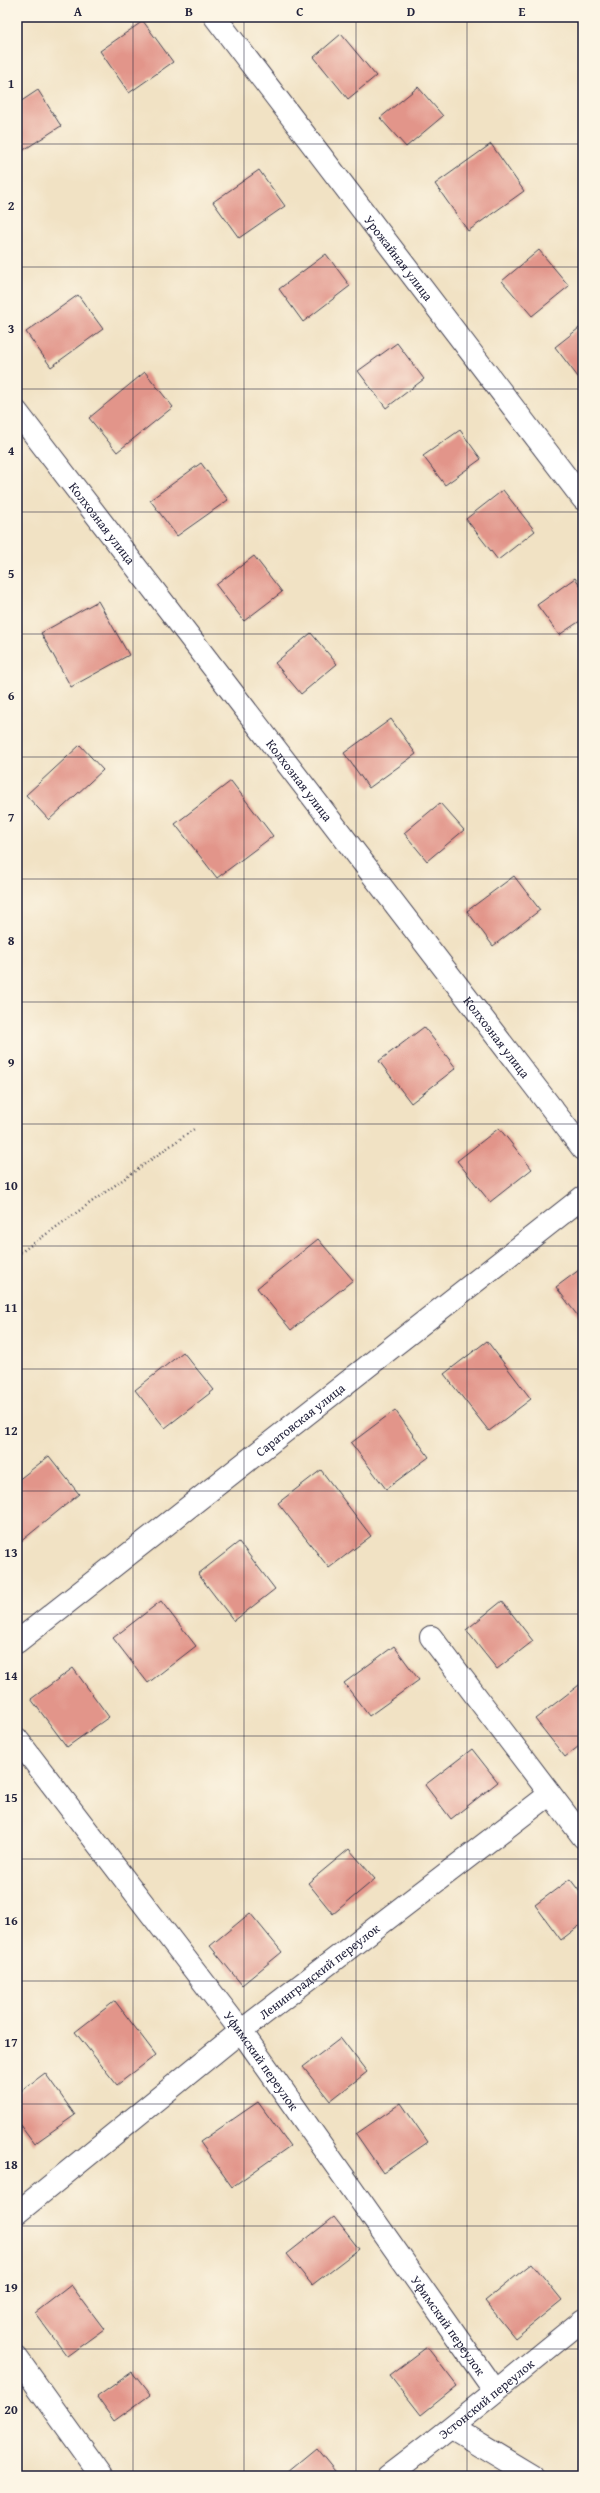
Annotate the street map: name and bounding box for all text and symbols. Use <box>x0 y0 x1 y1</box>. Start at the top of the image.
text: A <box>74 2 83 21</box>
text: B <box>185 2 193 21</box>
text: C <box>296 2 304 21</box>
text: D <box>407 2 415 21</box>
text: E <box>519 2 526 21</box>
text: 1 <box>8 74 14 93</box>
text: 2 <box>8 196 15 215</box>
street label: Урожайная улица <box>360 211 438 305</box>
text: 3 <box>8 319 14 338</box>
text: 4 <box>8 441 15 460</box>
street label: Колхозная улица <box>65 478 140 569</box>
text: 5 <box>8 564 15 583</box>
text: 6 <box>8 686 15 705</box>
street label: Колхозная улица <box>262 735 338 826</box>
text: 7 <box>8 808 15 827</box>
text: 8 <box>8 931 15 950</box>
street label: Колхозная улица <box>459 992 535 1083</box>
text: 9 <box>8 1053 15 1072</box>
text: 10 <box>4 1176 18 1195</box>
text: 11 <box>4 1298 18 1317</box>
street label: Саратовская улица <box>251 1378 349 1461</box>
text: 12 <box>4 1421 18 1440</box>
text: 13 <box>4 1543 18 1562</box>
text: 14 <box>4 1666 18 1685</box>
text: 15 <box>4 1788 18 1807</box>
text: 16 <box>4 1911 18 1930</box>
street label: Ленинградский переулок <box>255 1919 384 2024</box>
street label: Уфимский переулок <box>219 2007 304 2114</box>
text: 17 <box>4 2033 18 2052</box>
text: 18 <box>4 2155 18 2174</box>
street label: Уфимский переулок <box>406 2271 490 2379</box>
text: 19 <box>4 2278 18 2297</box>
street label: Эстонский переулок <box>434 2354 538 2443</box>
text: 20 <box>4 2400 18 2419</box>

